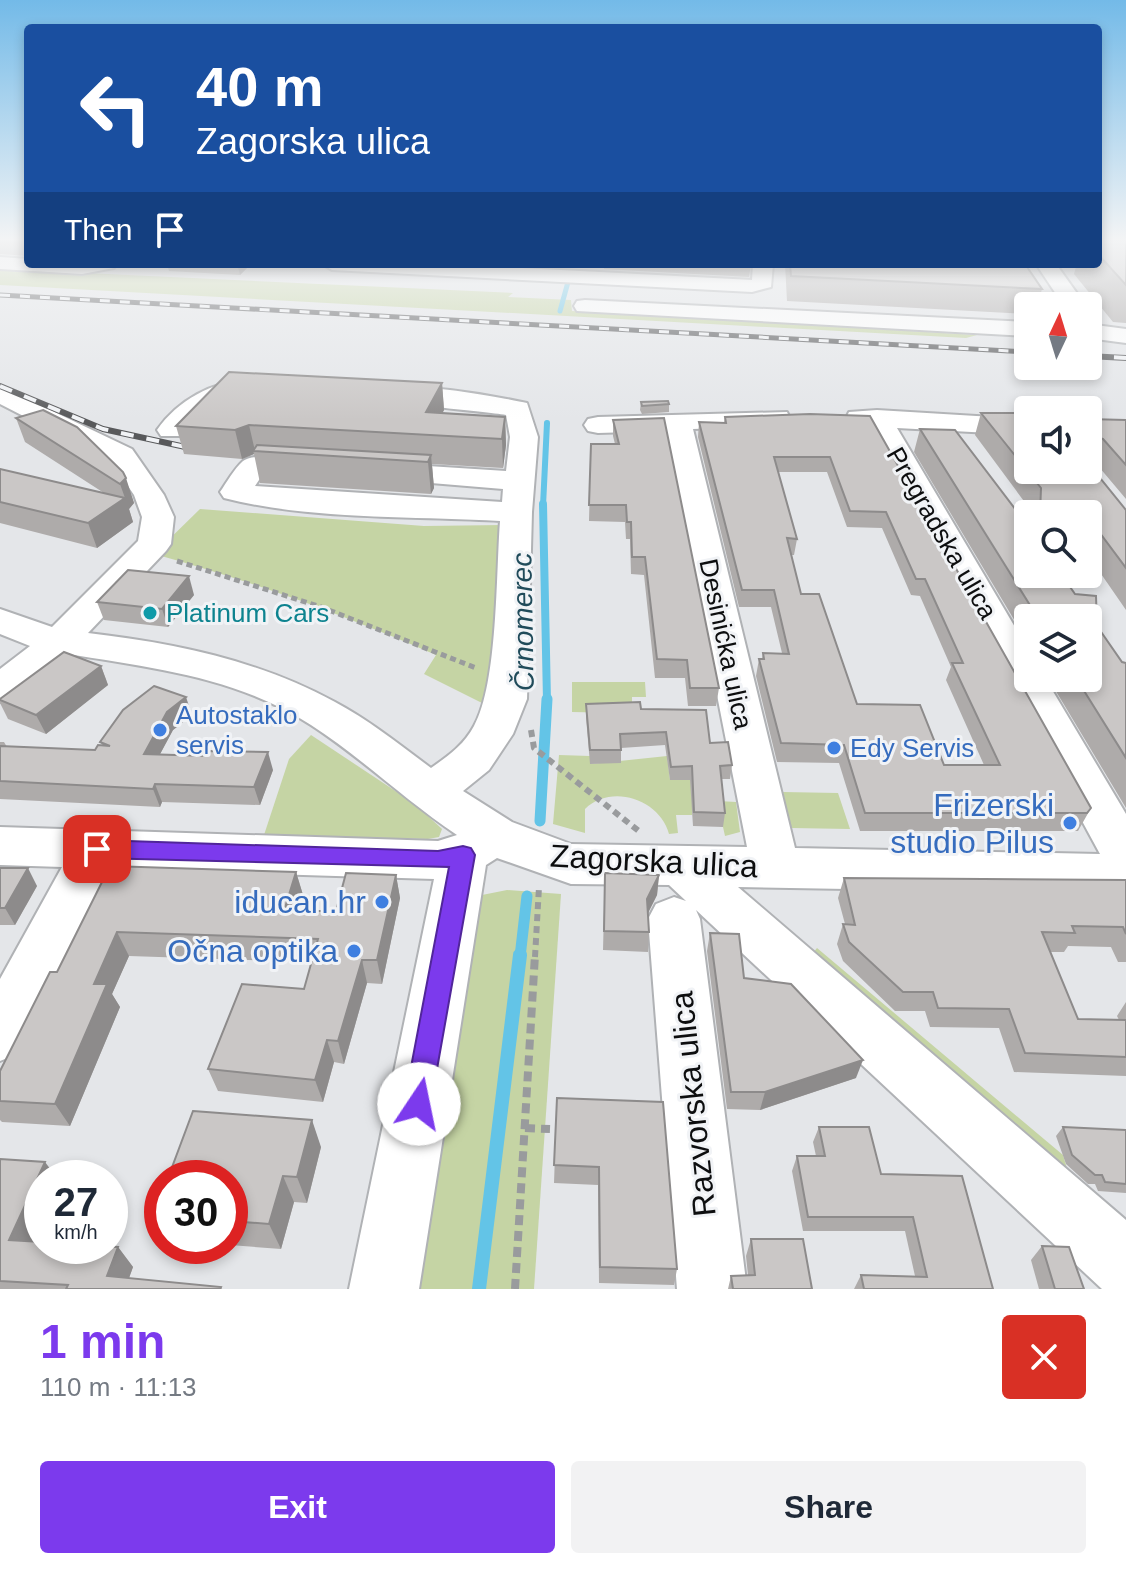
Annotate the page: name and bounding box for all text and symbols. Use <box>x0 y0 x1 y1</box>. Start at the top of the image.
text: 40 m <box>196 55 324 118</box>
icon: left <box>64 56 168 160</box>
text: Zagorska ulica <box>196 121 430 162</box>
icon: arrive <box>148 208 192 252</box>
text: Then <box>64 213 132 246</box>
north arrow <box>1014 292 1102 380</box>
map controls <box>1014 292 1102 692</box>
button: sound <box>1014 396 1102 484</box>
street label: Pregradska ulica <box>881 442 1004 625</box>
button: search <box>1014 500 1102 588</box>
water label: Črnomerec <box>506 552 540 692</box>
street label: Desinićka ulica <box>693 556 759 732</box>
place label: Platinum Cars <box>166 598 329 628</box>
marker: Platinum Cars <box>141 604 159 622</box>
button: layers <box>1014 604 1102 692</box>
place label: Autostaklo servis <box>176 700 297 760</box>
marker: Autostaklo servis <box>151 721 169 739</box>
place label: Edy Servis <box>850 733 974 763</box>
marker: Edy Servis <box>825 739 843 757</box>
place label: Frizerski studio Pilus <box>890 787 1054 860</box>
marker: Frizerski studio Pilus <box>1061 814 1079 832</box>
pin <box>63 815 131 883</box>
icon: arrive <box>75 827 119 871</box>
street label: Zagorska ulica <box>549 838 759 884</box>
place label: iducan.hr <box>234 884 366 920</box>
marker: iducan.hr <box>373 893 391 911</box>
place label: Očna optika <box>167 933 338 969</box>
marker: Očna optika <box>345 942 363 960</box>
street label: Razvorska ulica <box>663 990 723 1218</box>
position arrow <box>377 1062 461 1146</box>
speed limit sign: 30 <box>144 1160 248 1264</box>
text: 27 <box>54 1180 98 1224</box>
text: km/h <box>54 1221 98 1243</box>
text: 1 min <box>40 1315 165 1368</box>
button: close <box>1002 1315 1086 1399</box>
text: 110 m · 11:13 <box>40 1372 197 1402</box>
button: Exit <box>40 1461 555 1553</box>
button: Share <box>571 1461 1086 1553</box>

